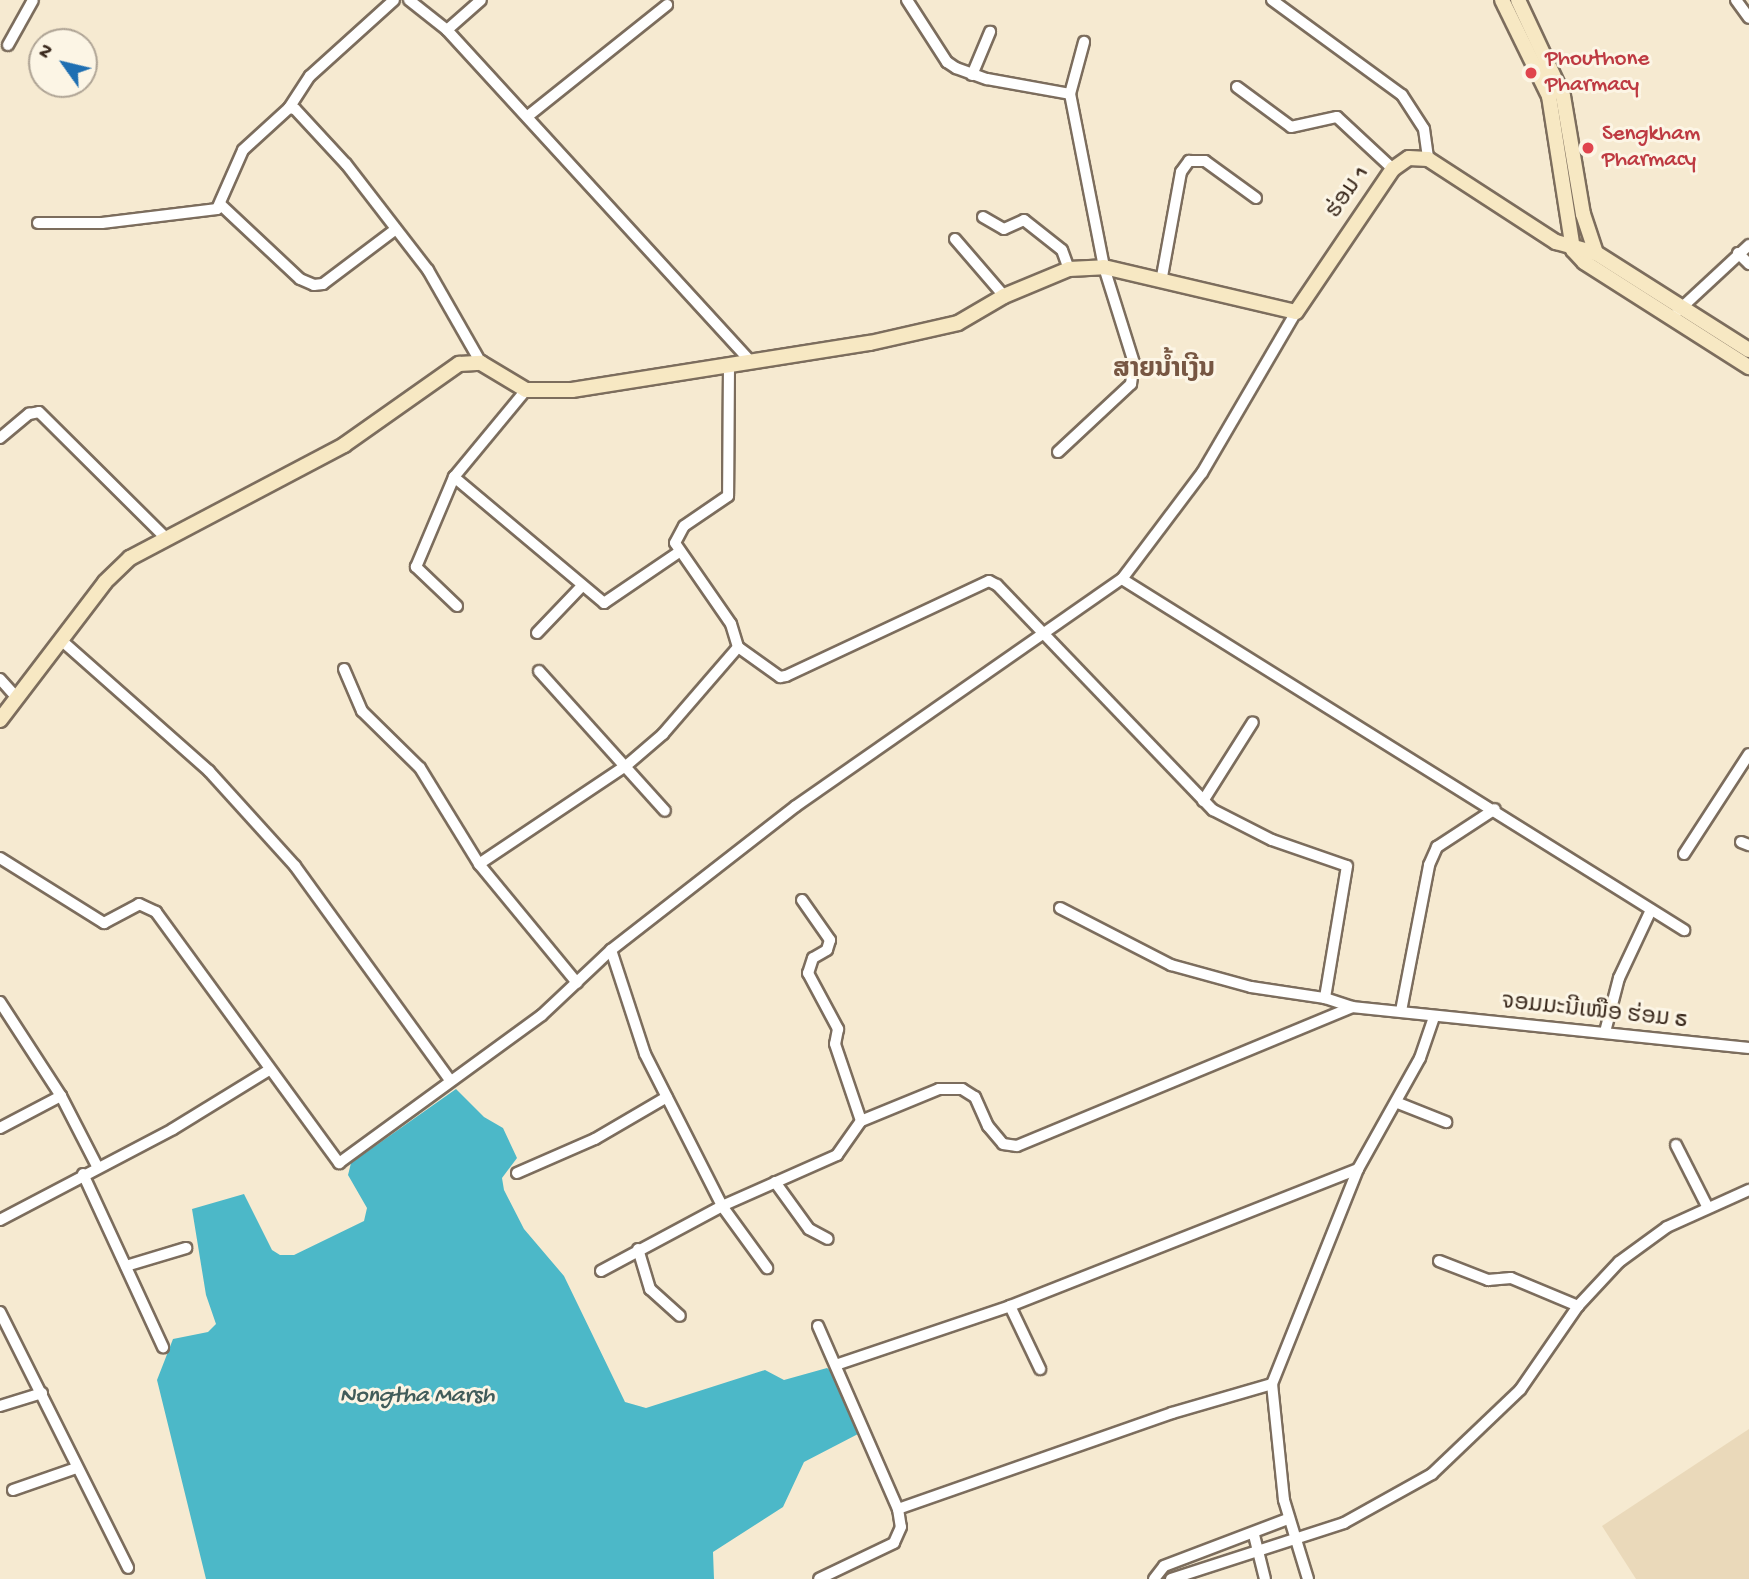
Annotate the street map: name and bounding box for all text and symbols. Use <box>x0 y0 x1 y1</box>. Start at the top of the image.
north arrow <box>28 28 98 98</box>
text: N <box>34 41 60 64</box>
place label: Phouthone Pharmacy <box>1545 46 1649 100</box>
marker: Phouthone Pharmacy <box>1523 65 1539 81</box>
place label: Sengkham Pharmacy <box>1602 121 1700 175</box>
marker: Sengkham Pharmacy <box>1580 140 1596 156</box>
street label: ຮ່ອມ 1 <box>1322 162 1376 224</box>
district label: ສາຍນ້ຳເງີນ <box>1113 356 1215 388</box>
street label: ຈອມມະນີເໜືອ ຮ່ອມ 5 <box>1500 990 1688 1036</box>
water label: Nongtha Marsh <box>339 1383 495 1411</box>

